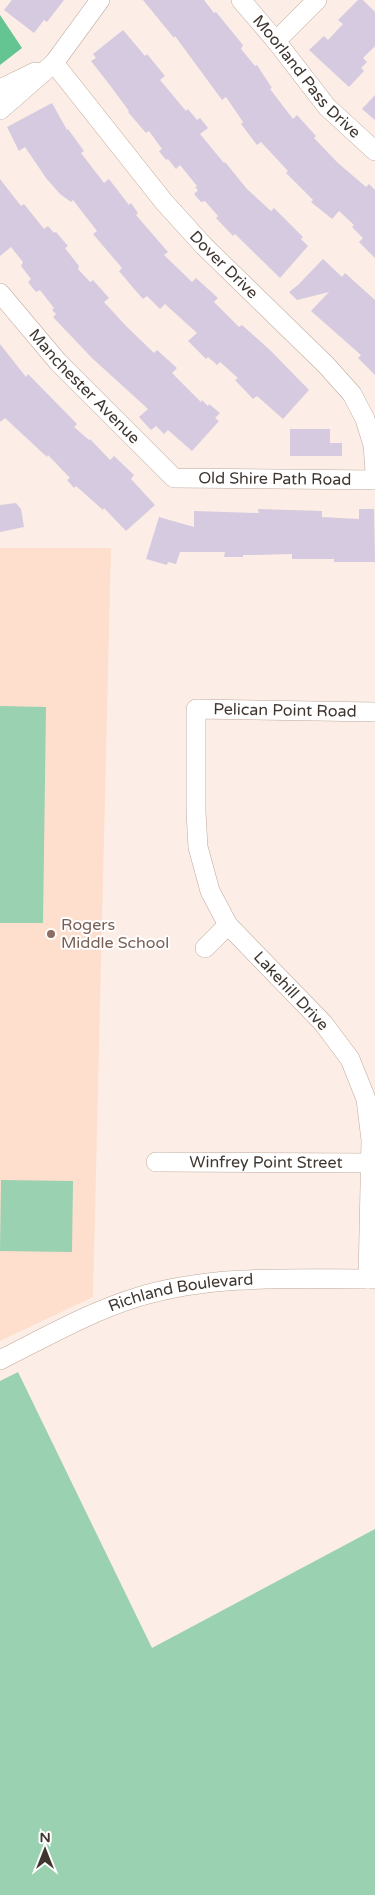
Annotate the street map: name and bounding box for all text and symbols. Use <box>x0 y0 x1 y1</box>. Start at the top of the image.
street label: Moorland Pass Drive <box>248 11 365 143</box>
street label: Dover Drive <box>185 227 262 303</box>
street label: Manchester Avenue <box>25 325 144 448</box>
street label: Old Shire Path Road <box>198 468 351 490</box>
street label: Pelican Point Road <box>213 699 357 722</box>
place label: Rogers Middle School <box>61 915 169 953</box>
marker: Rogers Middle School <box>45 928 57 940</box>
street label: Lakehill Drive <box>249 947 333 1035</box>
street label: Winfrey Point Street <box>189 1152 343 1173</box>
street label: Richland Boulevard <box>106 1269 254 1316</box>
north arrow <box>20 1825 70 1875</box>
text: N <box>39 1829 51 1846</box>

